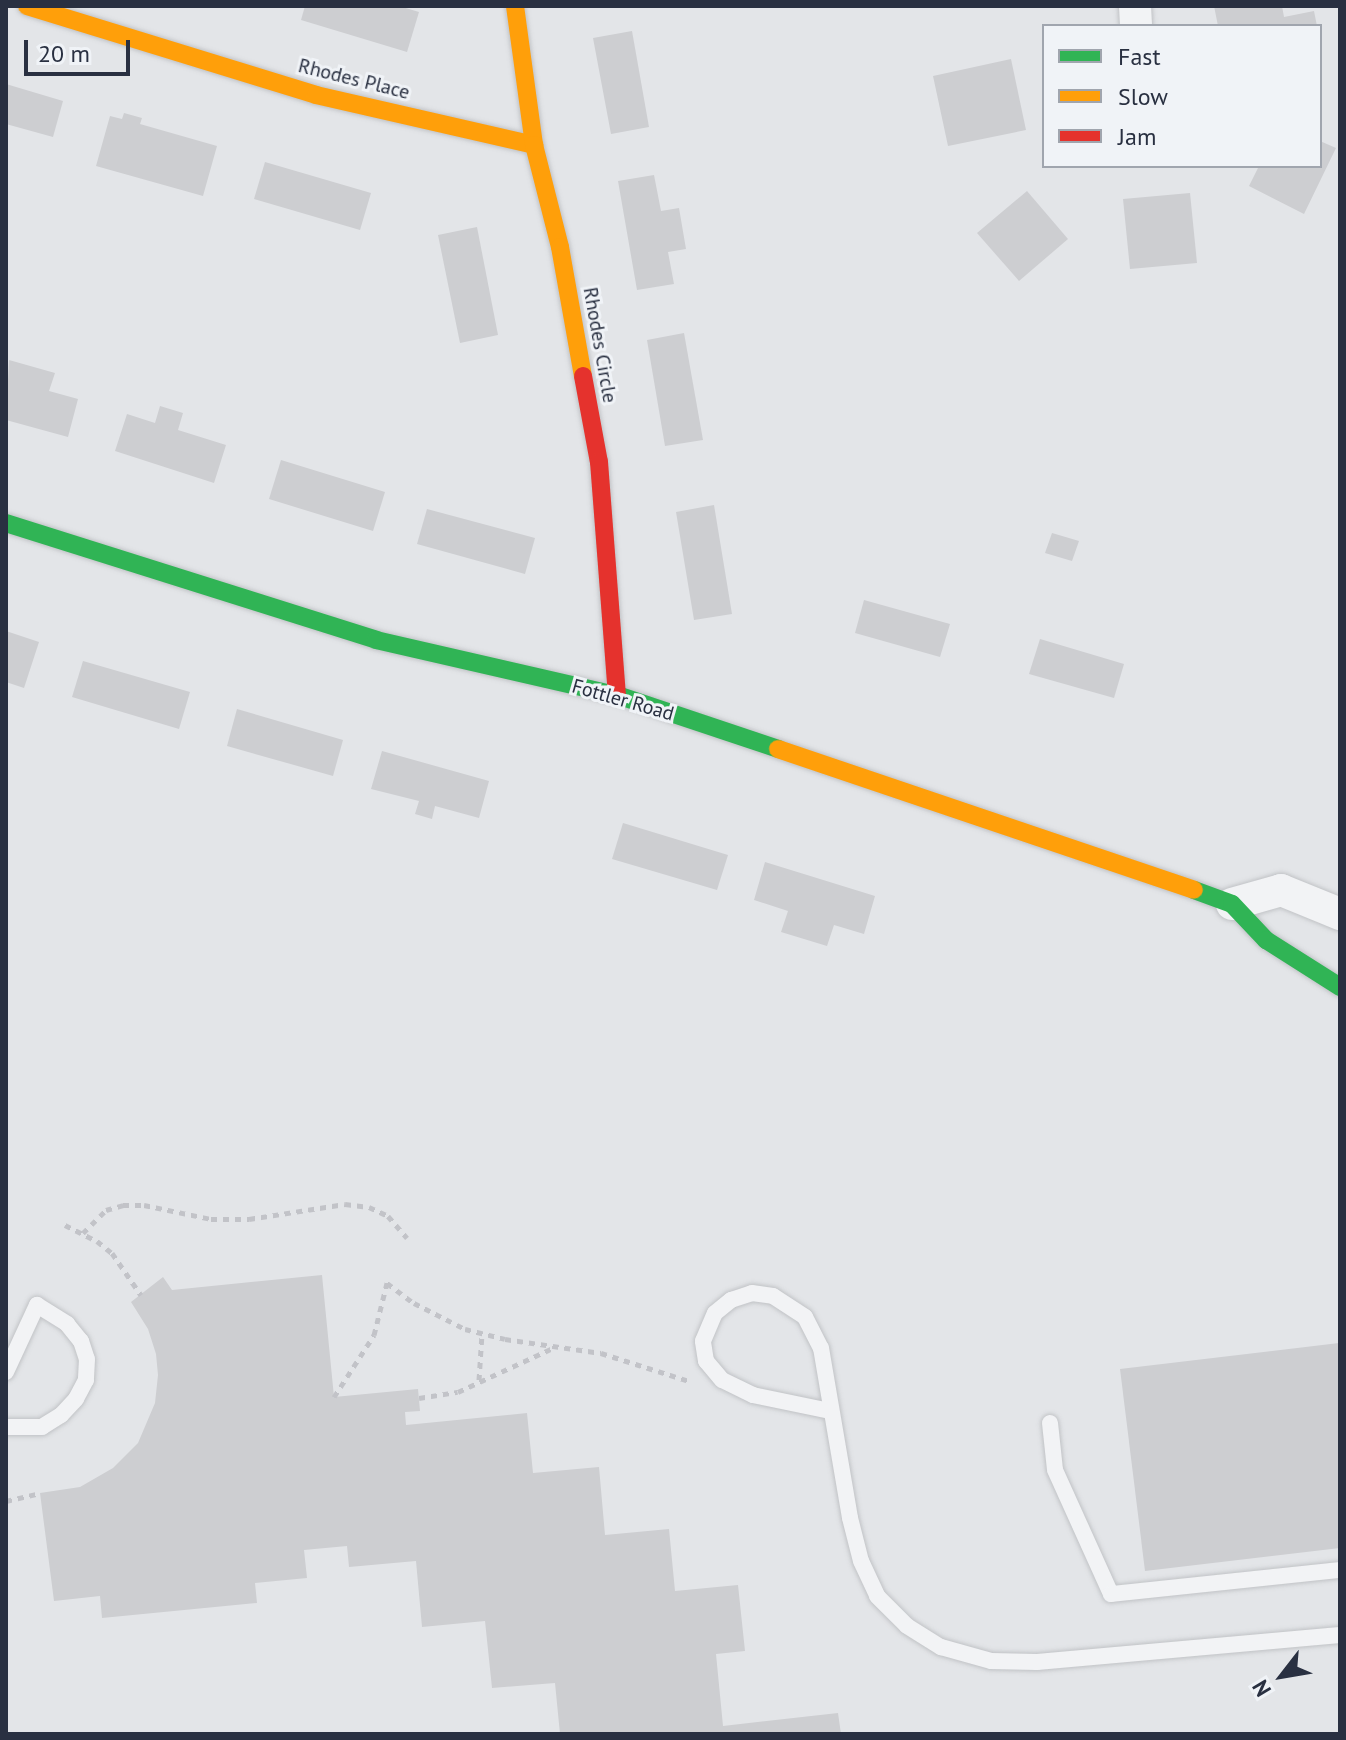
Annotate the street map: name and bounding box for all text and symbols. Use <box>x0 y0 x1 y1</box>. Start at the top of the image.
scale bar <box>28 24 134 74</box>
legend <box>1042 24 1322 168</box>
text: 20 m <box>38 38 90 69</box>
text: Fast <box>1118 41 1161 72</box>
street label: Rhodes Place <box>296 54 412 104</box>
text: Slow <box>1118 81 1168 112</box>
text: Jam <box>1118 121 1156 152</box>
street label: Rhodes Circle <box>578 285 622 405</box>
street label: Fottler Road <box>569 674 677 726</box>
north arrow <box>1242 1636 1322 1716</box>
text: N <box>1246 1675 1277 1702</box>

